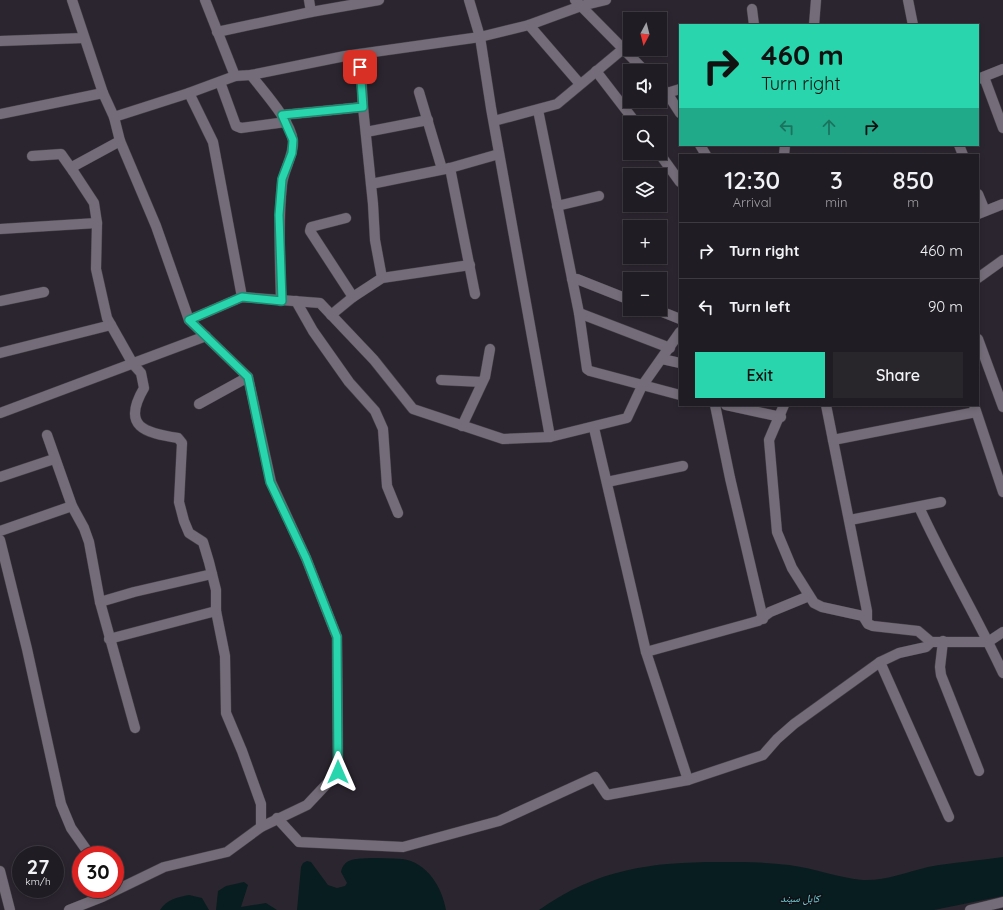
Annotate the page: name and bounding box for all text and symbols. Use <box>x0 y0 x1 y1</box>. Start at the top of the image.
north arrow <box>623 12 667 56</box>
map controls <box>623 12 667 316</box>
text: 460 m <box>761 37 844 72</box>
icon: right <box>695 40 747 92</box>
pin <box>343 50 377 84</box>
icon: arrive <box>349 56 371 78</box>
button: sound <box>623 64 667 108</box>
text: Turn right <box>761 72 841 95</box>
button: search <box>623 116 667 160</box>
icon: left <box>776 116 798 138</box>
icon: ahead <box>818 116 840 138</box>
icon: right <box>860 116 882 138</box>
text: 12:30 <box>724 165 780 195</box>
text: 3 <box>830 165 843 195</box>
text: 850 <box>893 165 934 195</box>
button: layers <box>623 168 667 212</box>
text: Arrival <box>733 194 772 210</box>
text: min <box>825 194 847 210</box>
text: m <box>907 194 919 210</box>
button: + <box>623 220 667 264</box>
icon: right <box>695 240 717 262</box>
text: Turn right <box>729 241 800 260</box>
text: 460 m <box>920 241 963 260</box>
button: − <box>623 272 667 316</box>
icon: left <box>695 296 717 318</box>
text: Turn left <box>729 297 791 316</box>
text: 90 m <box>928 297 963 316</box>
button: Exit <box>695 352 825 398</box>
button: Share <box>833 352 963 398</box>
position arrow <box>317 751 359 793</box>
speed limit sign: 30 <box>72 846 124 898</box>
text: 27 <box>27 854 49 879</box>
text: km/h <box>25 875 51 888</box>
water label: کابل سيند <box>780 891 822 905</box>

